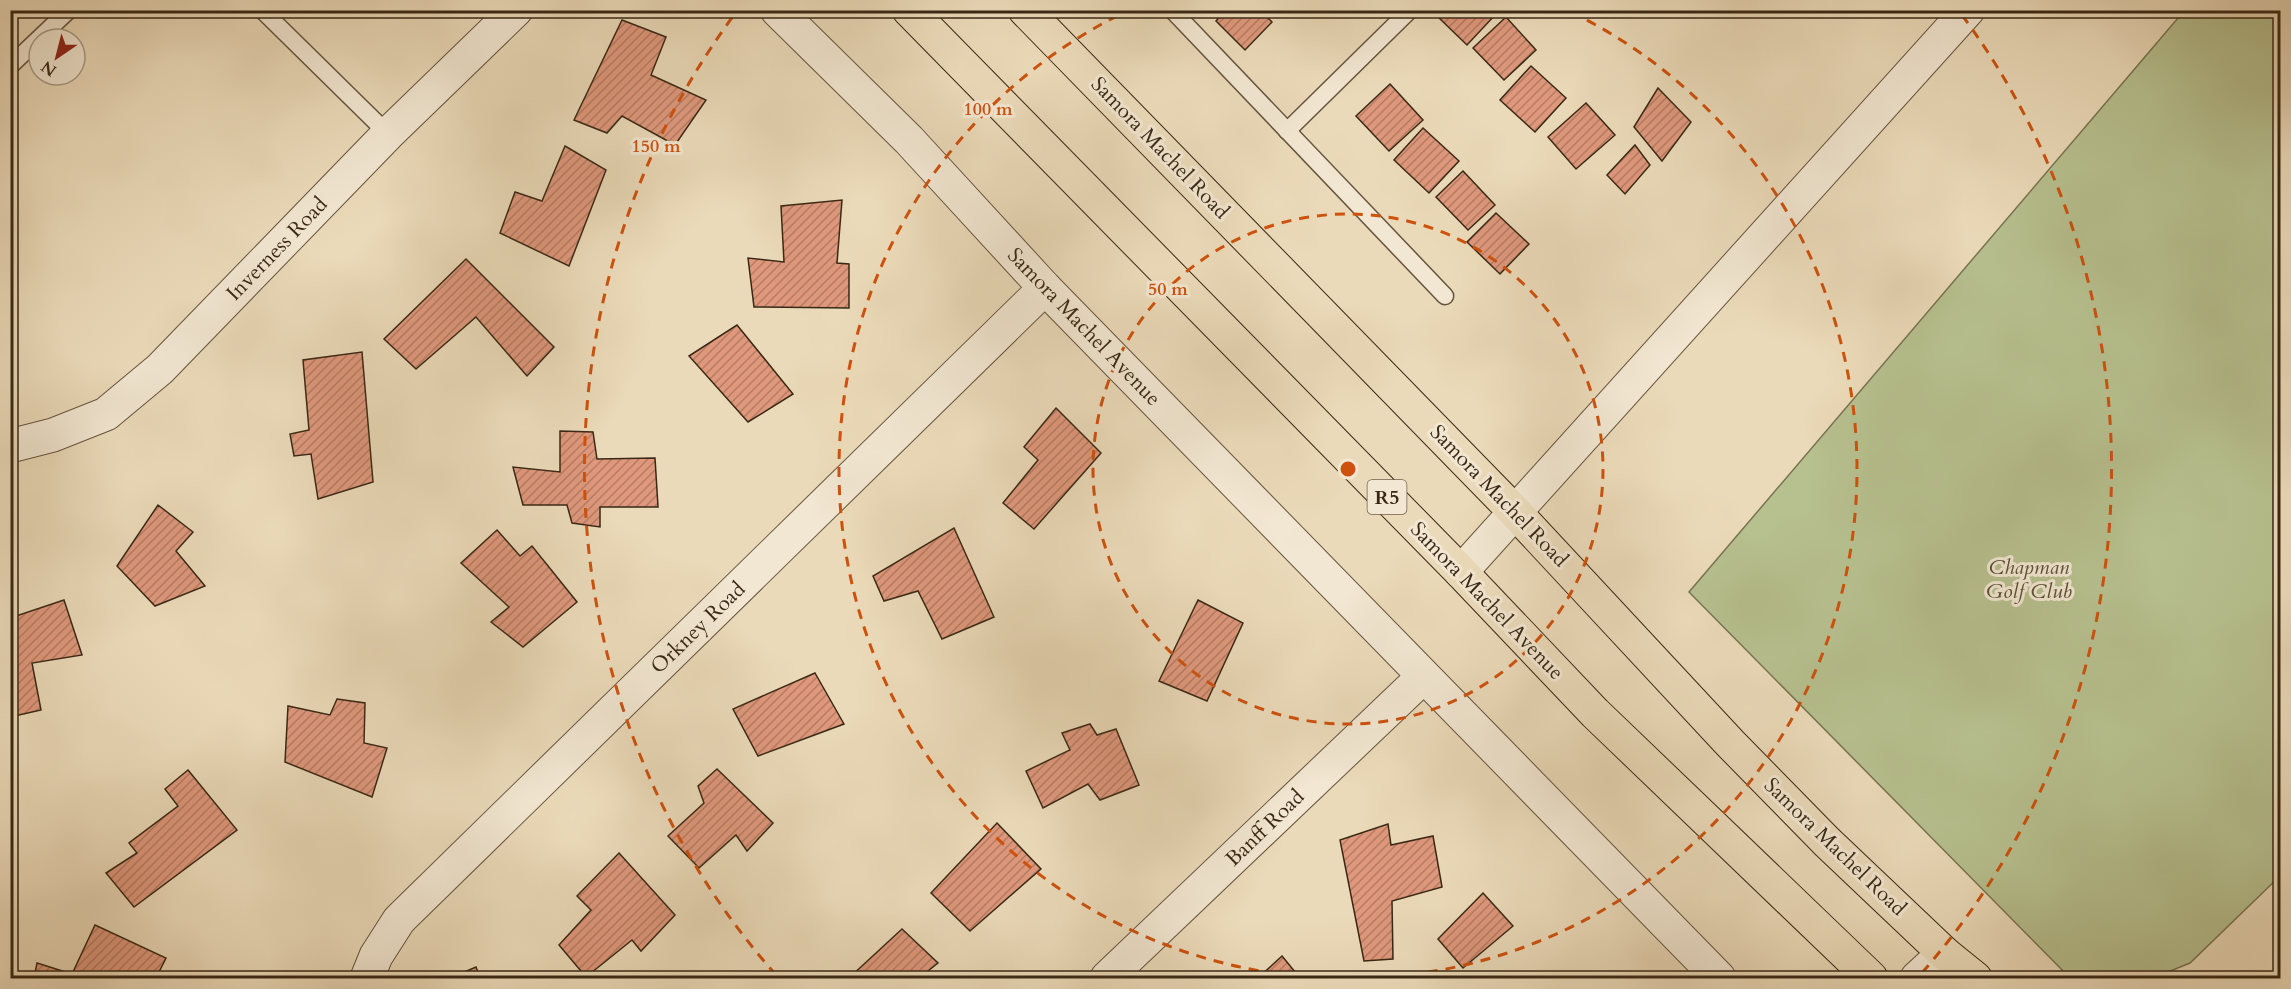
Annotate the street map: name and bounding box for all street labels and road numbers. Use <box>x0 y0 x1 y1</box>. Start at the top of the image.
street label: Samora Machel Road <box>1084 70 1236 226</box>
street label: Inverness Road <box>220 191 334 307</box>
street label: Samora Machel Avenue <box>1001 242 1167 412</box>
street label: Samora Machel Road <box>1423 418 1575 574</box>
road number: R5 <box>1368 480 1406 514</box>
street label: Samora Machel Avenue <box>1404 516 1570 686</box>
street label: Orkney Road <box>644 575 752 681</box>
street label: Samora Machel Road <box>1757 771 1913 923</box>
street label: Banff Road <box>1219 783 1311 873</box>

